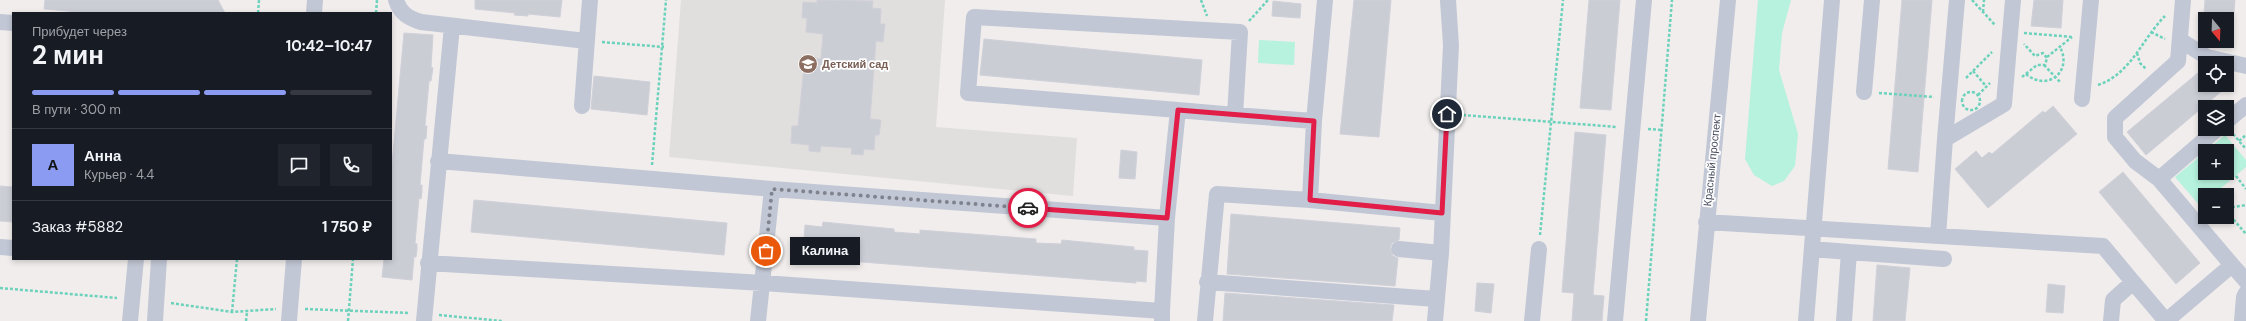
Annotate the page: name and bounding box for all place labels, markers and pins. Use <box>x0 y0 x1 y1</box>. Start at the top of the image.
school or university icon: Детский сад <box>797 53 819 75</box>
place label: Детский сад <box>822 57 888 71</box>
pin <box>1430 97 1464 131</box>
pin <box>749 234 783 268</box>
callout: Калина <box>790 237 860 265</box>

